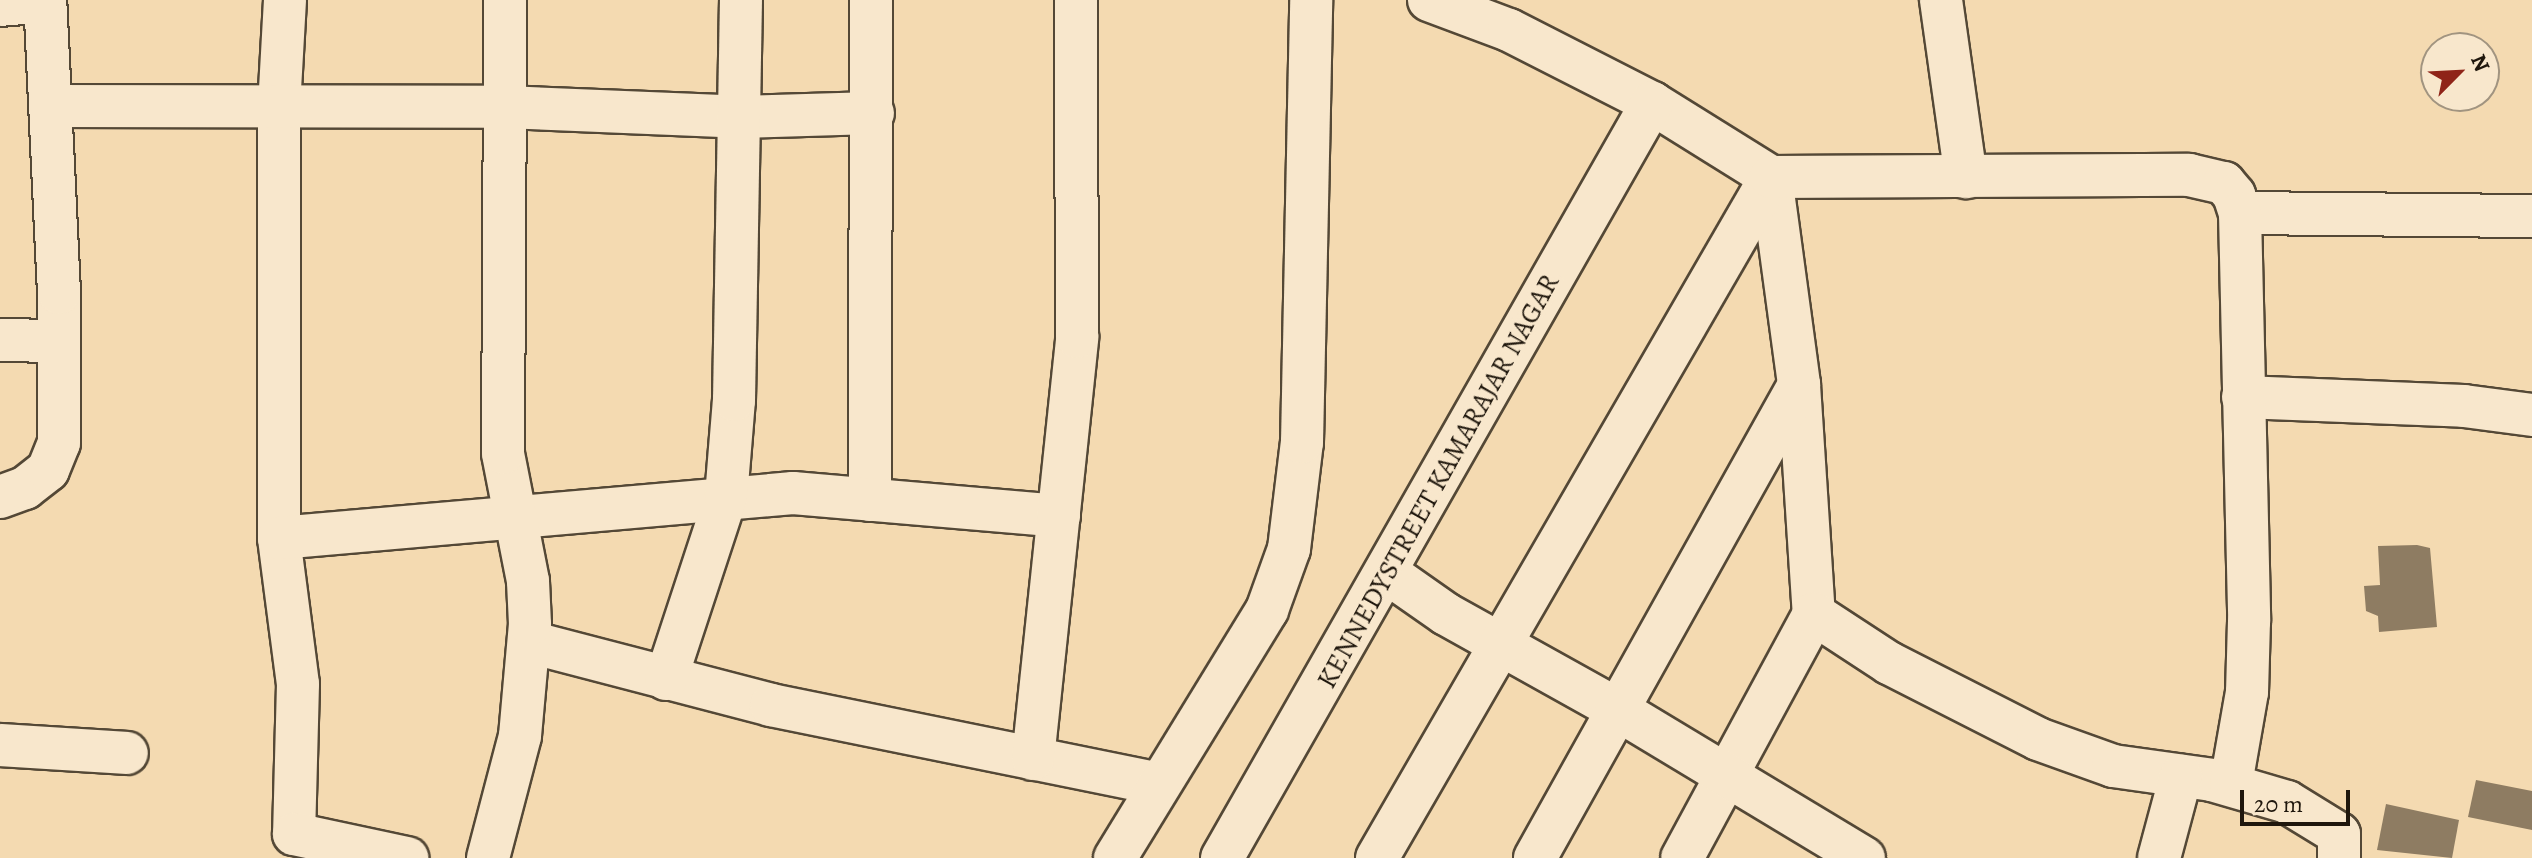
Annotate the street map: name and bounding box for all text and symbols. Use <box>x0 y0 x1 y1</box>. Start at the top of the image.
north arrow <box>2420 32 2500 112</box>
text: N <box>2463 50 2497 76</box>
street label: KENNEDYSTREET KAMARAJAR NAGAR <box>1310 268 1566 694</box>
scale bar <box>2244 774 2354 824</box>
text: 20 m <box>2254 788 2303 820</box>

